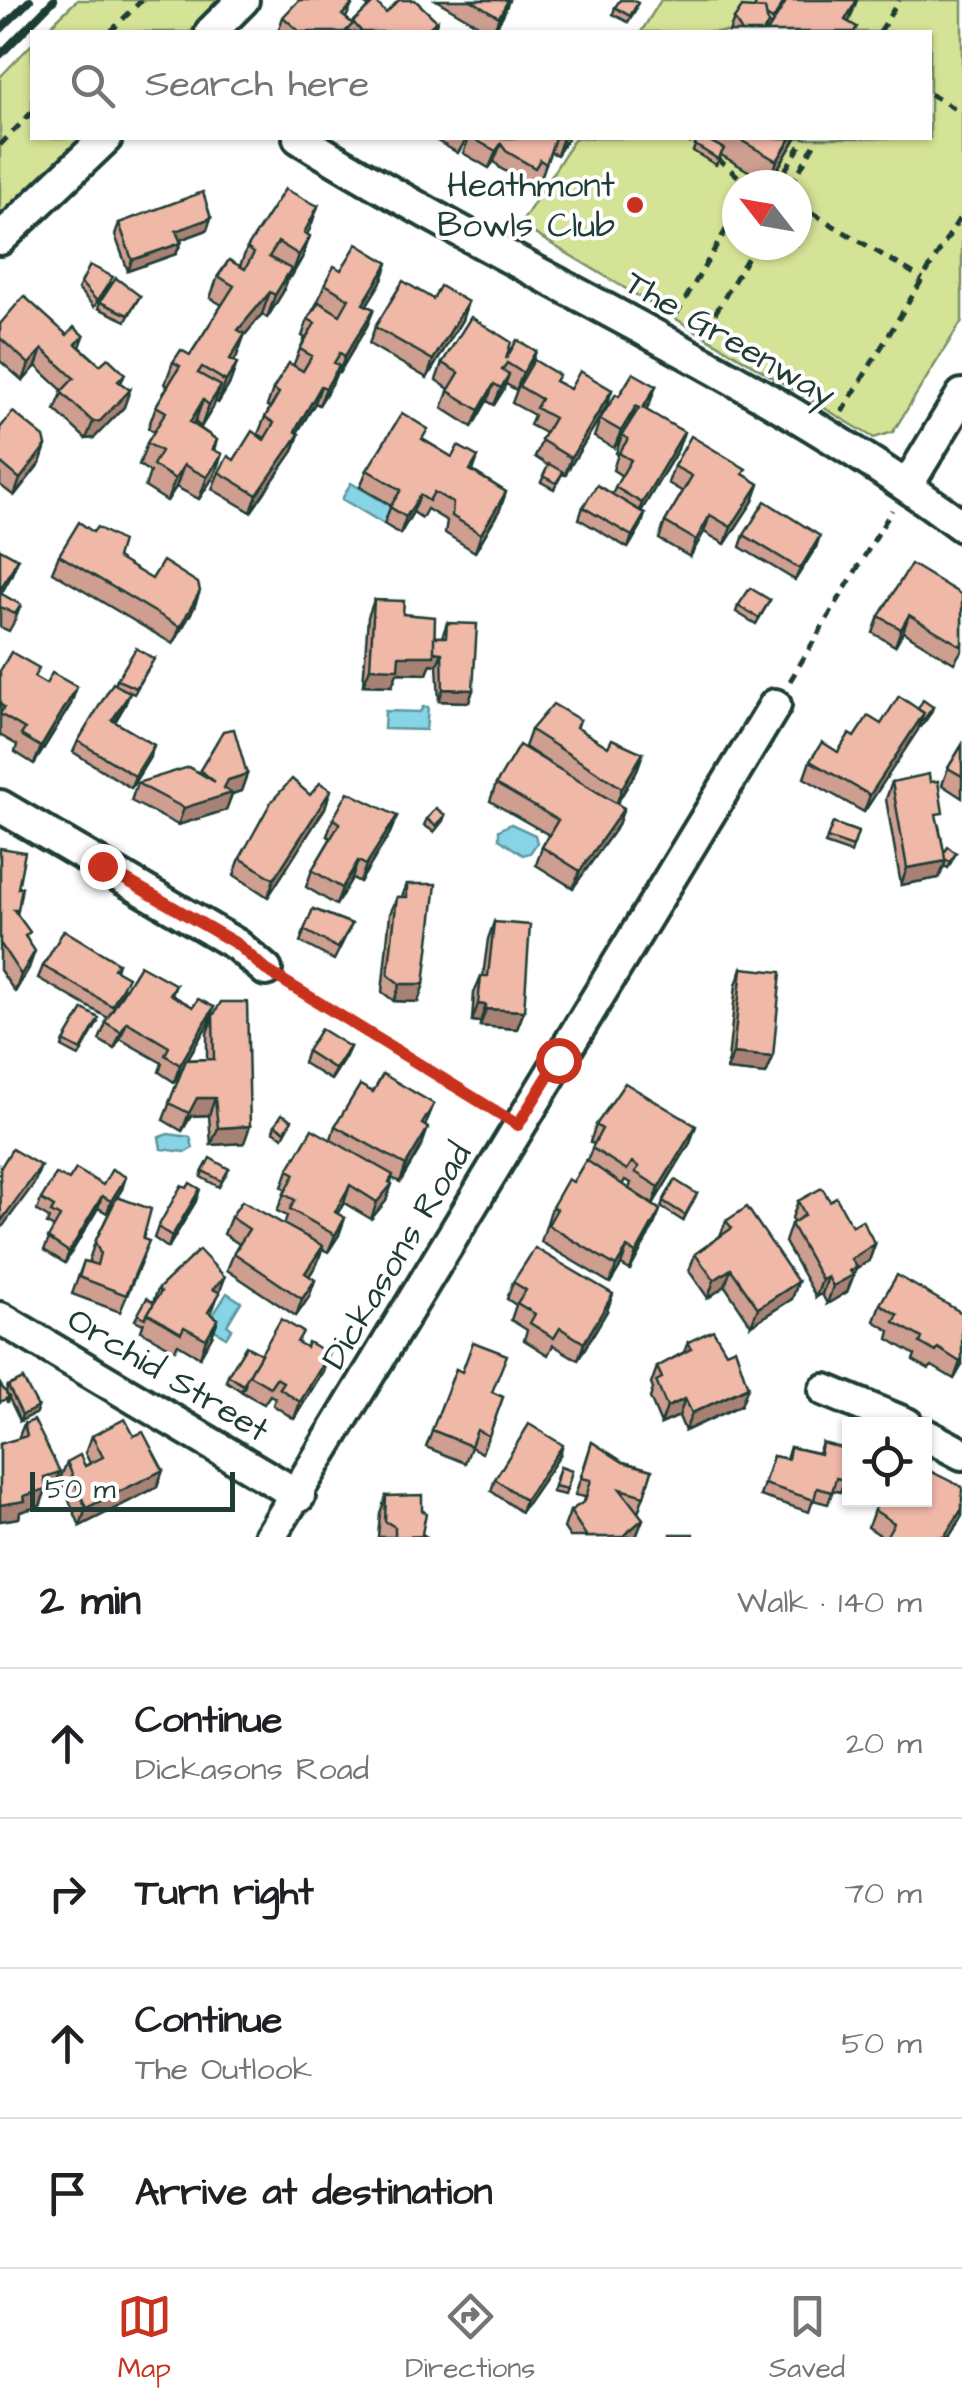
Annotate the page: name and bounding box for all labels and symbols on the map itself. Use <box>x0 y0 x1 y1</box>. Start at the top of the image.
place label: Heathmont Bowls Club <box>437 161 615 250</box>
north arrow <box>722 170 812 260</box>
marker: Heathmont Bowls Club <box>624 194 646 216</box>
street label: The Greenway <box>615 259 845 420</box>
route end <box>80 844 126 890</box>
route start <box>536 1038 582 1084</box>
street label: Dickasons Road <box>310 1134 484 1378</box>
street label: Orchid Street <box>58 1295 278 1455</box>
scale bar <box>30 1467 235 1512</box>

